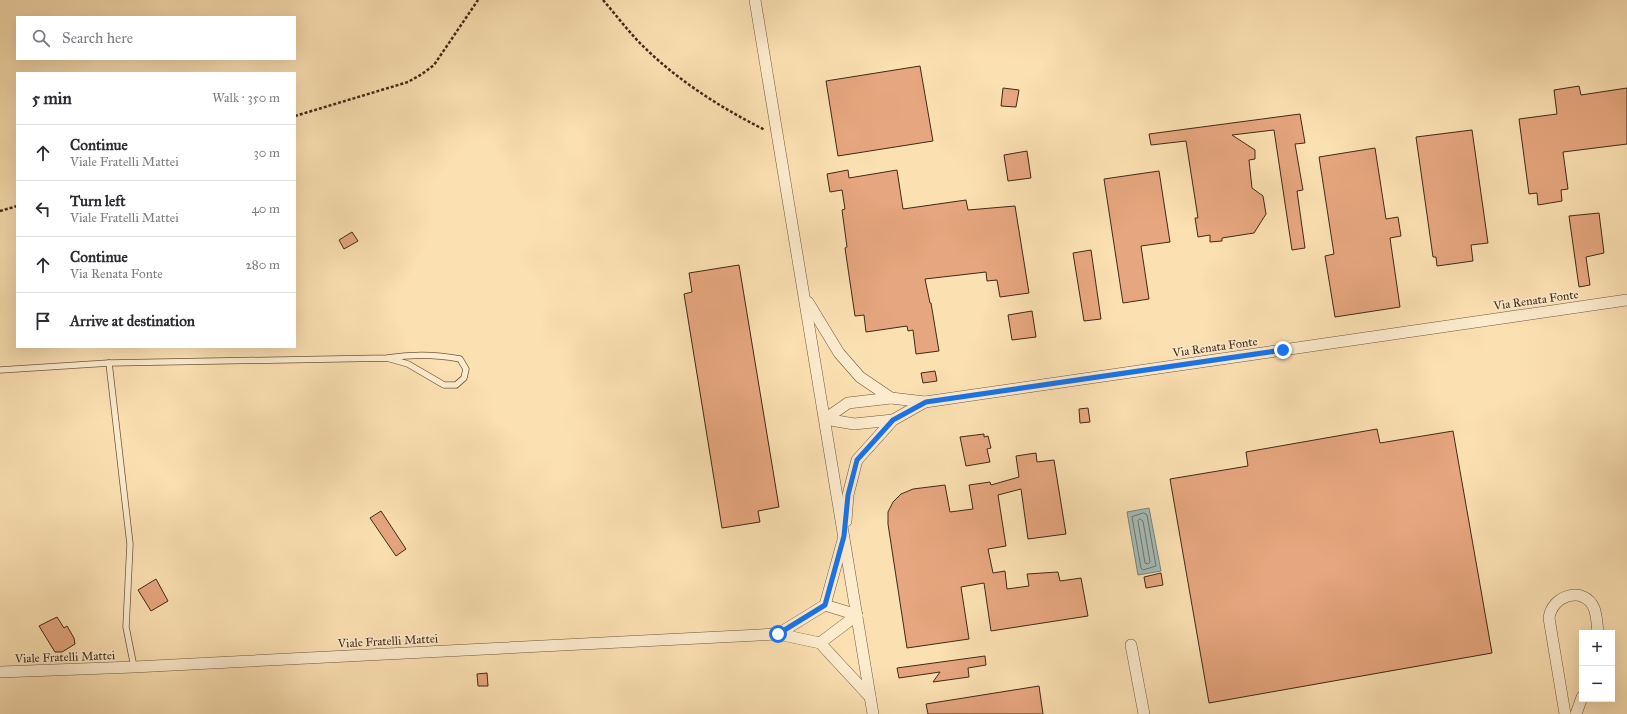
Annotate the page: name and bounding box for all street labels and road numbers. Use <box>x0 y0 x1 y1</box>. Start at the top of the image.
street label: Via Renata Fonte <box>1492 287 1579 313</box>
street label: Via Renata Fonte <box>1171 334 1258 360</box>
street label: Viale Fratelli Mattei <box>336 631 439 651</box>
street label: Viale Fratelli Mattei <box>14 648 116 666</box>

